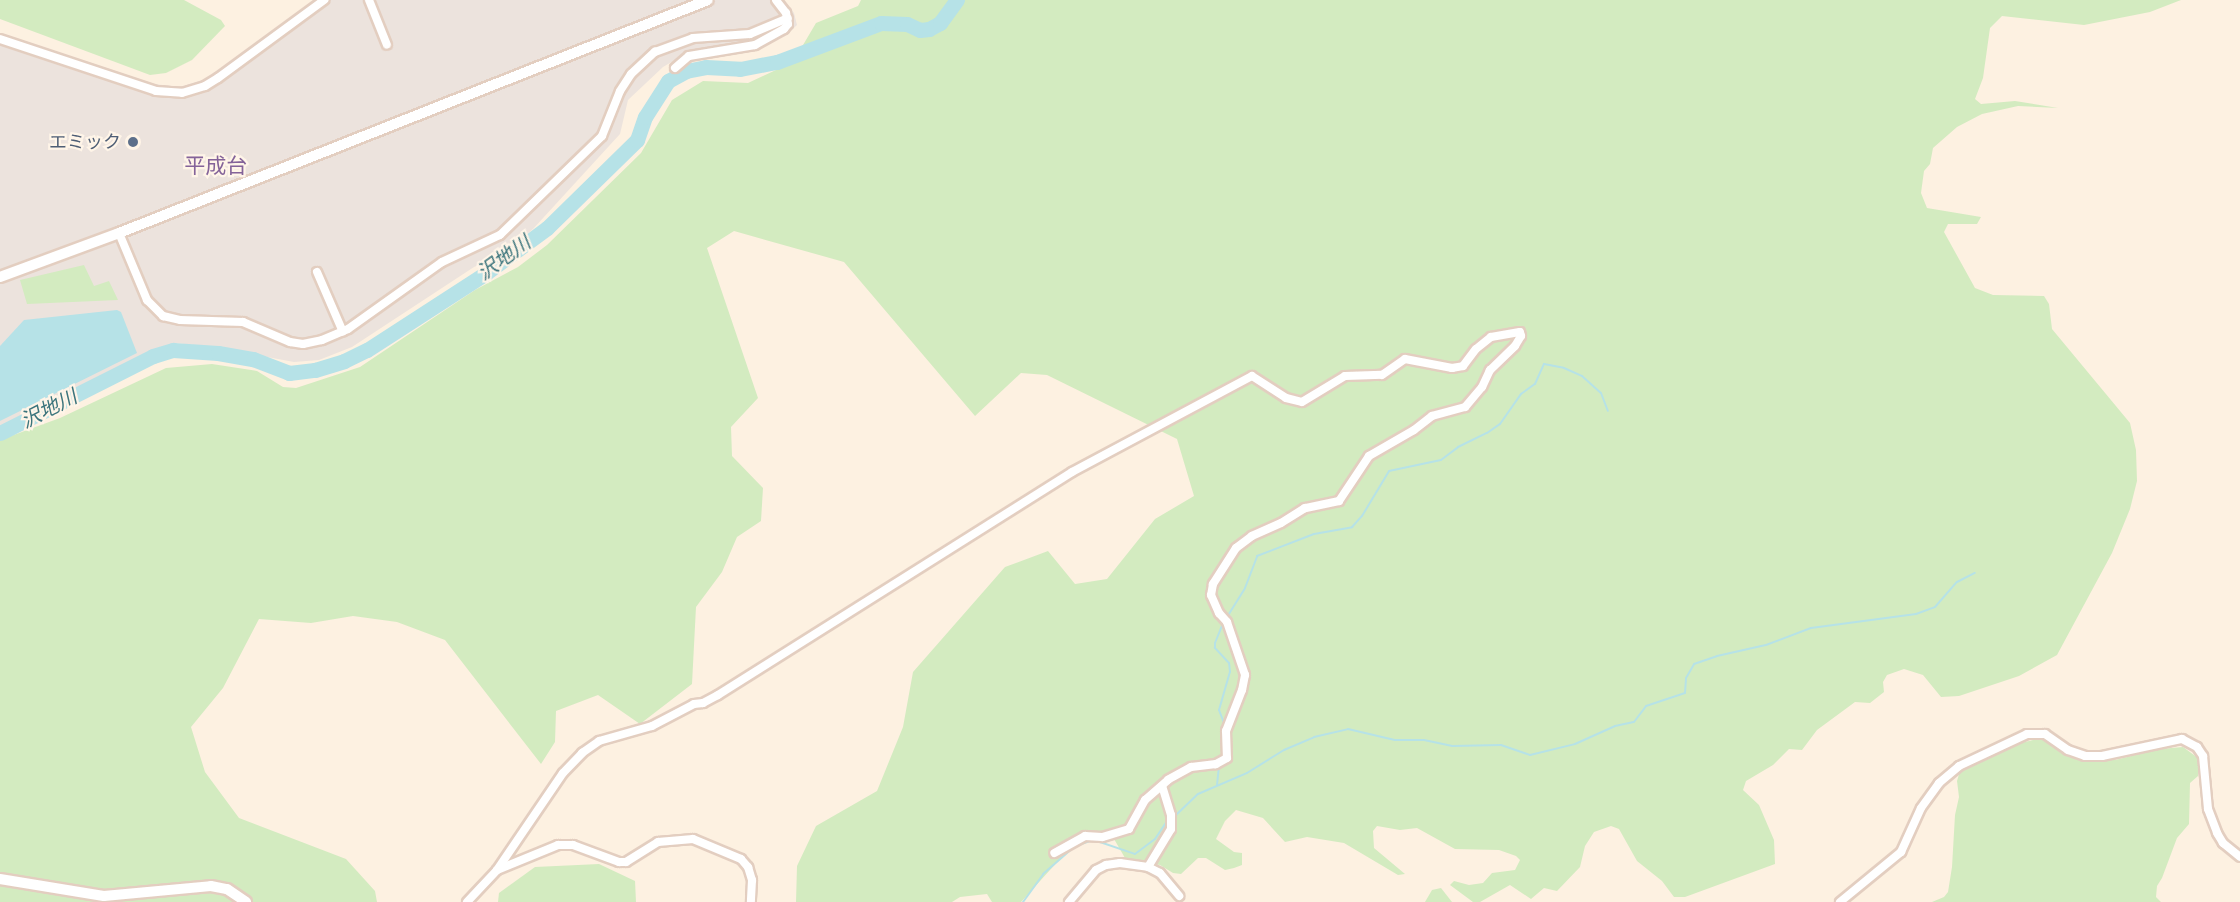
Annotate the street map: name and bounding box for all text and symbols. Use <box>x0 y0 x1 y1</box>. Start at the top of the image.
place label: エミック <box>49 131 121 153</box>
marker: エミック <box>126 135 140 149</box>
district label: 平成台 <box>185 153 247 179</box>
water label: 沢地川 <box>473 231 535 285</box>
water label: 沢地川 <box>17 385 81 433</box>

